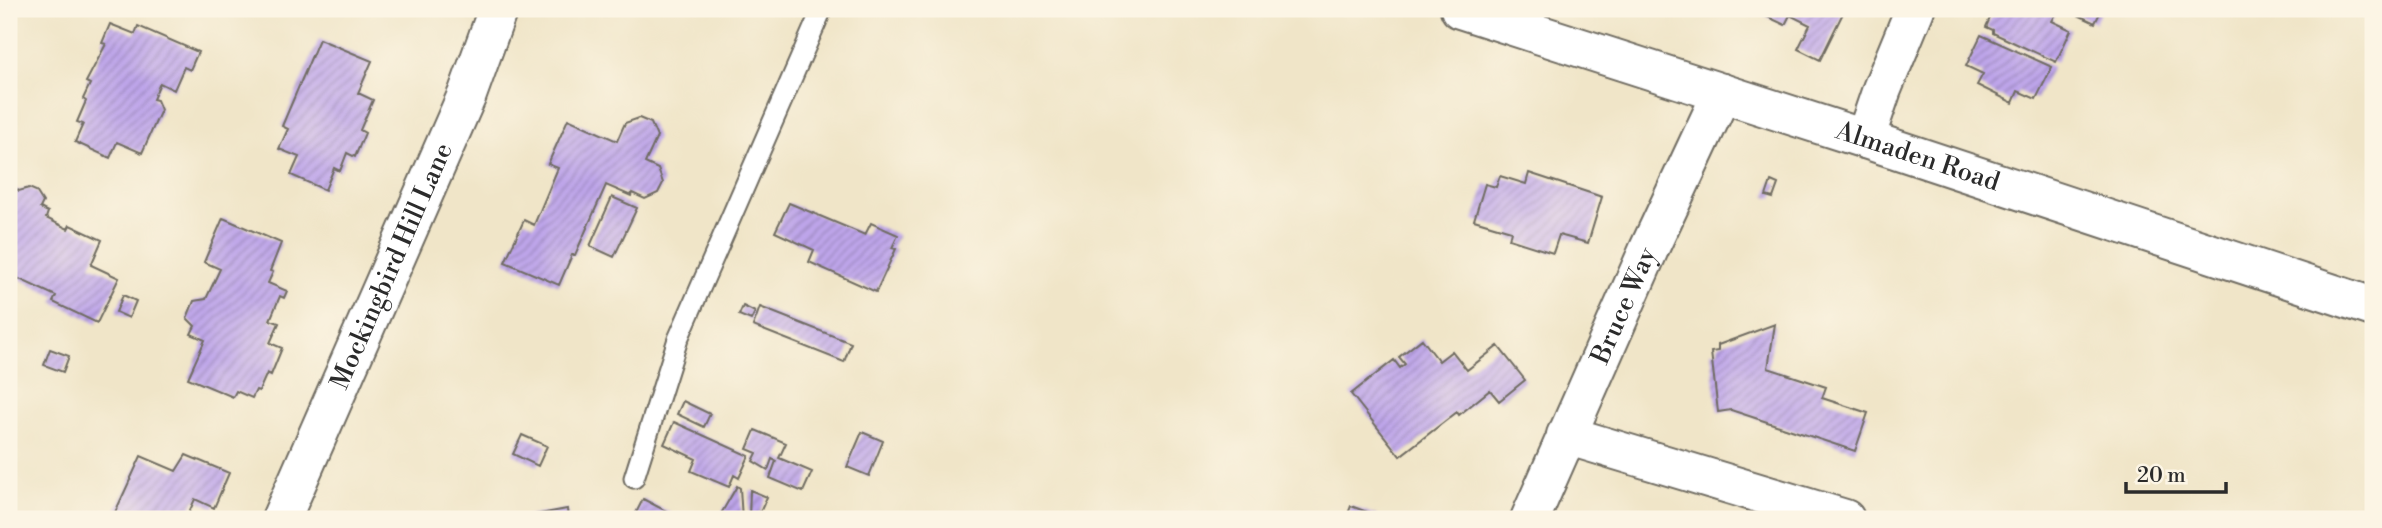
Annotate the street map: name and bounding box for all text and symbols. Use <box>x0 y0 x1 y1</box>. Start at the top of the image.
street label: Almaden Road <box>1831 114 2004 199</box>
street label: Mockingbird Hill Lane <box>324 138 460 394</box>
street label: Bruce Way <box>1584 242 1664 370</box>
scale bar <box>2126 451 2226 495</box>
text: 20 m <box>2137 463 2186 489</box>

